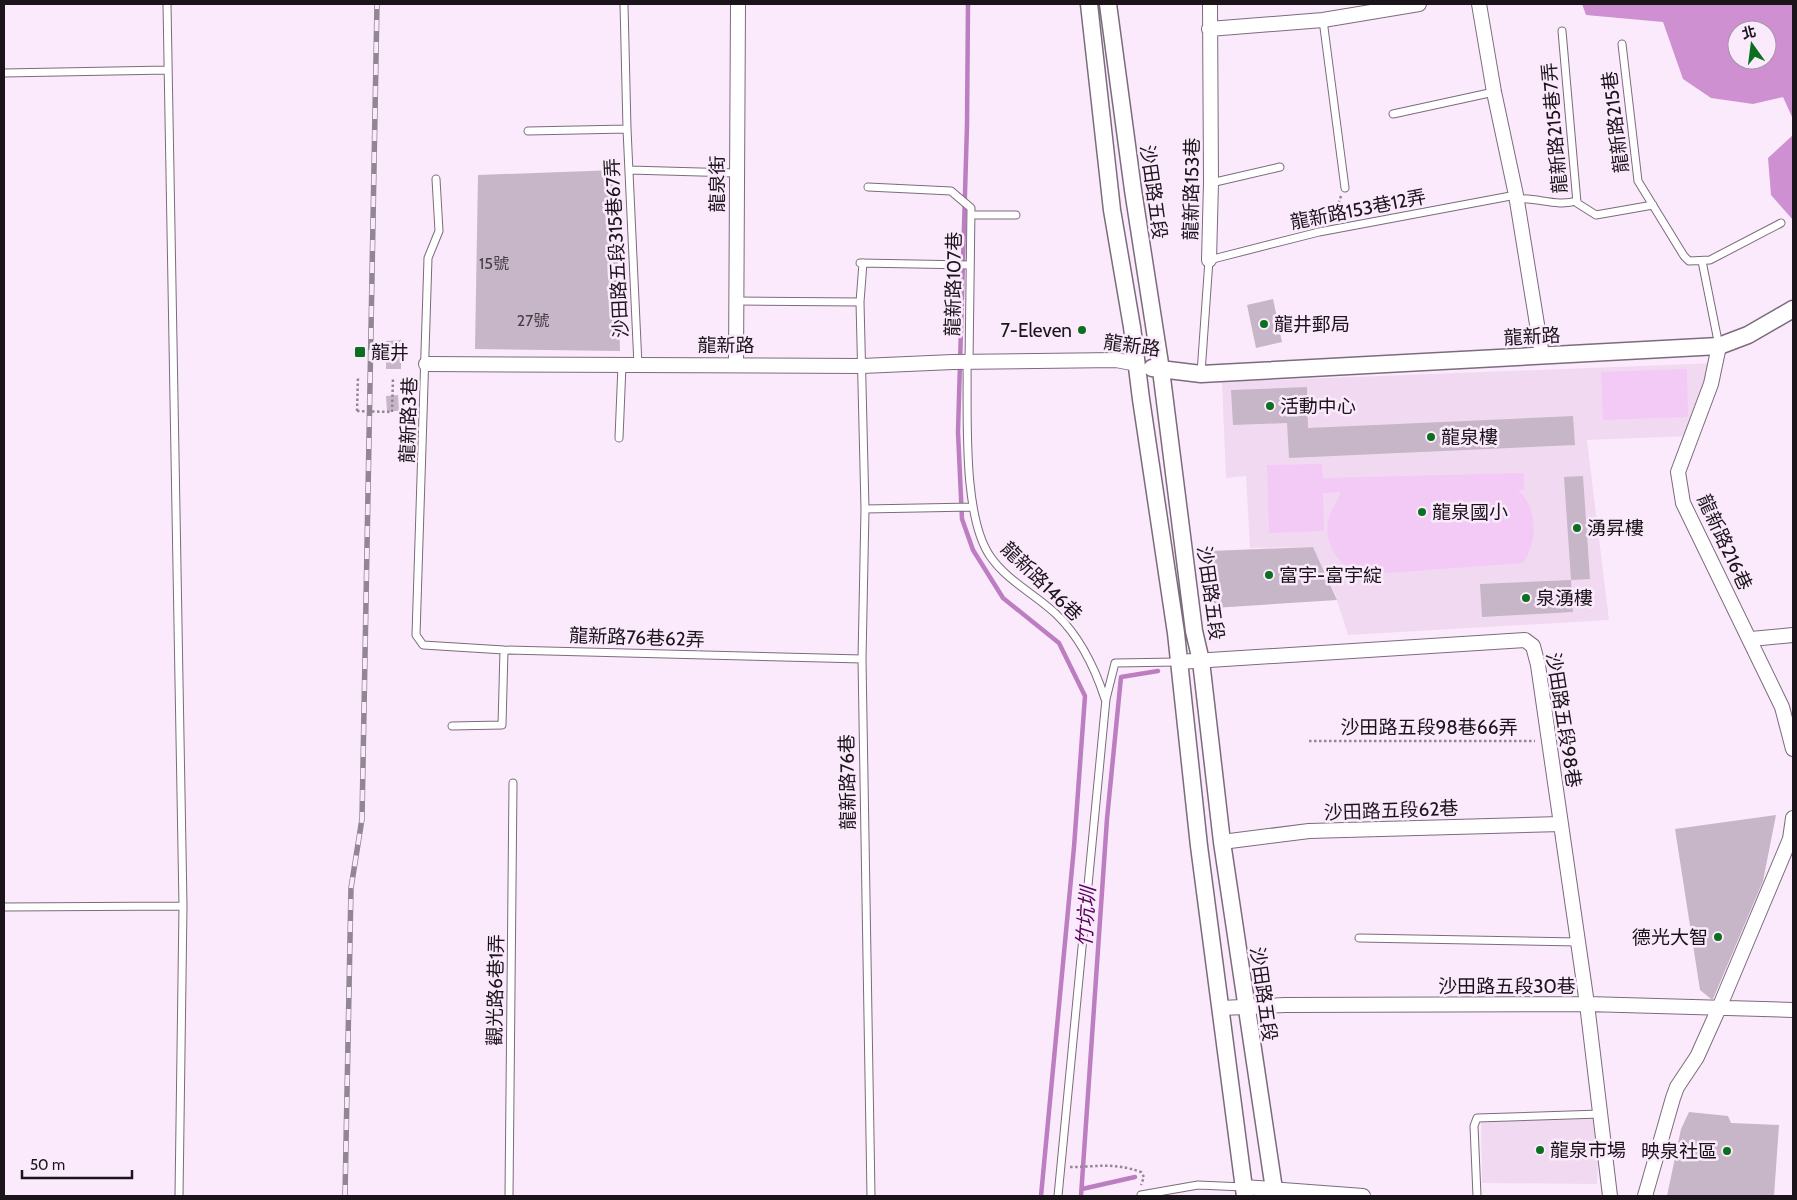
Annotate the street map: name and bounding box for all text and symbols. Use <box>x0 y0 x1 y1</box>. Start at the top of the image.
north arrow <box>1727 20 1777 70</box>
text: 北 <box>1740 22 1758 43</box>
street label: 龍新路215巷7弄 <box>1537 62 1572 194</box>
street label: 龍新路215巷 <box>1598 70 1633 174</box>
street label: 龍新路153巷 <box>1179 137 1204 241</box>
street label: 沙田路五段 <box>1136 143 1172 241</box>
street label: 龍泉街 <box>706 155 729 213</box>
street label: 沙田路五段315巷67弄 <box>600 158 633 338</box>
street label: 龍新路153巷12弄 <box>1288 185 1428 234</box>
street label: 龍新路107巷 <box>941 231 966 337</box>
house number: 15號 <box>479 254 509 273</box>
house number: 27號 <box>517 311 549 330</box>
place label: 龍井郵局 <box>1274 313 1350 336</box>
marker: 龍井郵局 <box>1258 318 1270 330</box>
place label: 7-Eleven <box>1001 319 1072 342</box>
marker: 7-Eleven <box>1076 324 1088 336</box>
street label: 龍新路 <box>1503 324 1561 349</box>
street label: 龍新路 <box>1102 330 1162 361</box>
street label: 龍新路 <box>697 334 755 357</box>
place label: 龍井 <box>371 341 409 364</box>
marker: 龍井 <box>353 345 367 359</box>
street label: 龍新路3巷 <box>396 377 421 464</box>
place label: 活動中心 <box>1280 395 1356 418</box>
marker: 活動中心 <box>1264 400 1276 412</box>
place label: 龍泉樓 <box>1441 426 1498 449</box>
marker: 龍泉樓 <box>1425 431 1437 443</box>
street label: 龍新路216巷 <box>1692 491 1757 594</box>
place label: 龍泉國小 <box>1432 501 1508 524</box>
marker: 龍泉國小 <box>1416 506 1428 518</box>
place label: 湧昇樓 <box>1587 517 1644 540</box>
marker: 湧昇樓 <box>1571 522 1583 534</box>
street label: 龍新路146巷 <box>996 537 1087 626</box>
street label: 沙田路五段 <box>1193 544 1229 642</box>
place label: 富宇-富宇綻 <box>1279 564 1382 587</box>
marker: 富宇-富宇綻 <box>1263 569 1275 581</box>
place label: 泉湧樓 <box>1536 587 1593 610</box>
marker: 泉湧樓 <box>1520 592 1532 604</box>
street label: 龍新路76巷62弄 <box>569 624 705 651</box>
street label: 沙田路五段98巷 <box>1541 651 1586 789</box>
street label: 沙田路五段98巷66弄 <box>1341 716 1517 739</box>
street label: 龍新路76巷 <box>835 734 860 830</box>
street label: 沙田路五段62巷 <box>1323 797 1459 824</box>
water label: 竹坑圳 <box>1072 883 1100 948</box>
place label: 德光大智 <box>1632 926 1708 949</box>
marker: 德光大智 <box>1712 931 1724 943</box>
street label: 觀光路6巷1弄 <box>483 934 508 1046</box>
street label: 沙田路五段 <box>1246 945 1282 1043</box>
street label: 沙田路五段30巷 <box>1438 975 1576 998</box>
place label: 龍泉市場 <box>1550 1139 1626 1162</box>
place label: 映泉社區 <box>1641 1140 1717 1163</box>
marker: 龍泉市場 <box>1534 1144 1546 1156</box>
marker: 映泉社區 <box>1721 1145 1733 1157</box>
scale bar <box>22 1148 132 1180</box>
text: 50 m <box>30 1156 65 1174</box>

